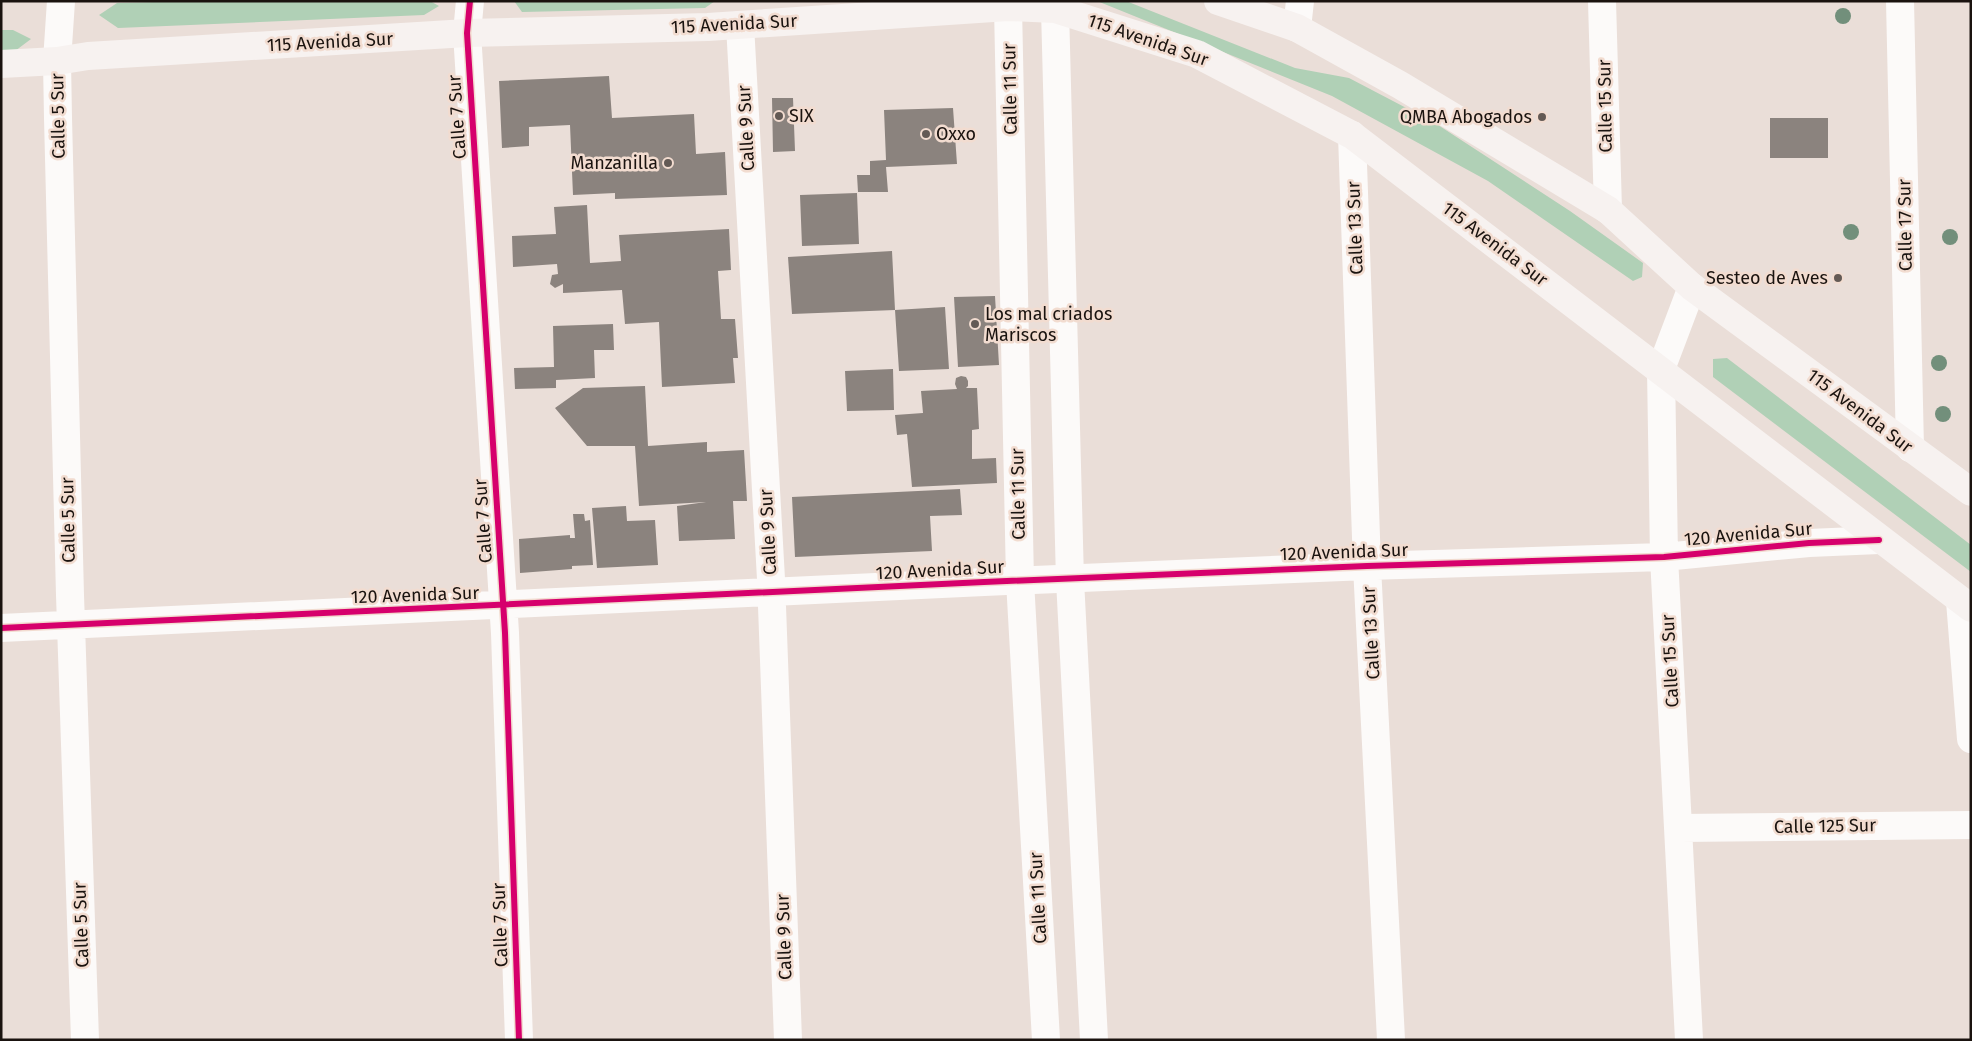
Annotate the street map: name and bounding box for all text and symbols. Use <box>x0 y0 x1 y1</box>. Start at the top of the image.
street label: 115 Avenida Sur <box>1085 9 1211 71</box>
street label: 115 Avenida Sur <box>670 10 798 38</box>
street label: 115 Avenida Sur <box>266 28 394 56</box>
street label: Calle 11 Sur <box>998 43 1022 135</box>
street label: Calle 15 Sur <box>1593 59 1617 153</box>
street label: Calle 5 Sur <box>46 73 70 159</box>
street label: Calle 7 Sur <box>443 74 471 160</box>
street label: Calle 9 Sur <box>733 84 759 172</box>
place label: SIX <box>789 105 814 127</box>
place label: QMBA Abogados <box>1400 106 1532 128</box>
marker: SIX <box>773 110 785 122</box>
marker: QMBA Abogados <box>1536 111 1548 123</box>
place label: Oxxo <box>936 123 976 145</box>
marker: Oxxo <box>920 128 932 140</box>
place label: Manzanilla <box>570 152 658 174</box>
marker: Manzanilla <box>662 157 674 169</box>
street label: Calle 17 Sur <box>1893 179 1917 271</box>
street label: Calle 13 Sur <box>1342 181 1368 275</box>
street label: 115 Avenida Sur <box>1438 197 1552 291</box>
place label: Sesteo de Aves <box>1706 267 1828 289</box>
marker: Sesteo de Aves <box>1832 272 1844 284</box>
place label: Los mal criados Mariscos <box>985 303 1112 346</box>
marker: Los mal criados Mariscos <box>969 318 981 330</box>
street label: 115 Avenida Sur <box>1803 364 1917 458</box>
street label: Calle 11 Sur <box>1006 448 1030 540</box>
street label: Calle 5 Sur <box>56 477 80 563</box>
street label: Calle 7 Sur <box>469 478 497 564</box>
street label: Calle 9 Sur <box>755 488 781 576</box>
street label: 120 Avenida Sur <box>1683 517 1813 551</box>
street label: 120 Avenida Sur <box>1279 539 1409 565</box>
street label: 120 Avenida Sur <box>875 556 1005 584</box>
street label: 120 Avenida Sur <box>350 582 480 608</box>
street label: Calle 13 Sur <box>1358 586 1384 680</box>
street label: Calle 15 Sur <box>1657 614 1683 708</box>
street label: Calle 125 Sur <box>1774 814 1876 838</box>
street label: Calle 11 Sur <box>1025 851 1051 944</box>
street label: Calle 5 Sur <box>69 882 93 968</box>
street label: Calle 7 Sur <box>488 882 512 968</box>
street label: Calle 9 Sur <box>772 894 796 980</box>

